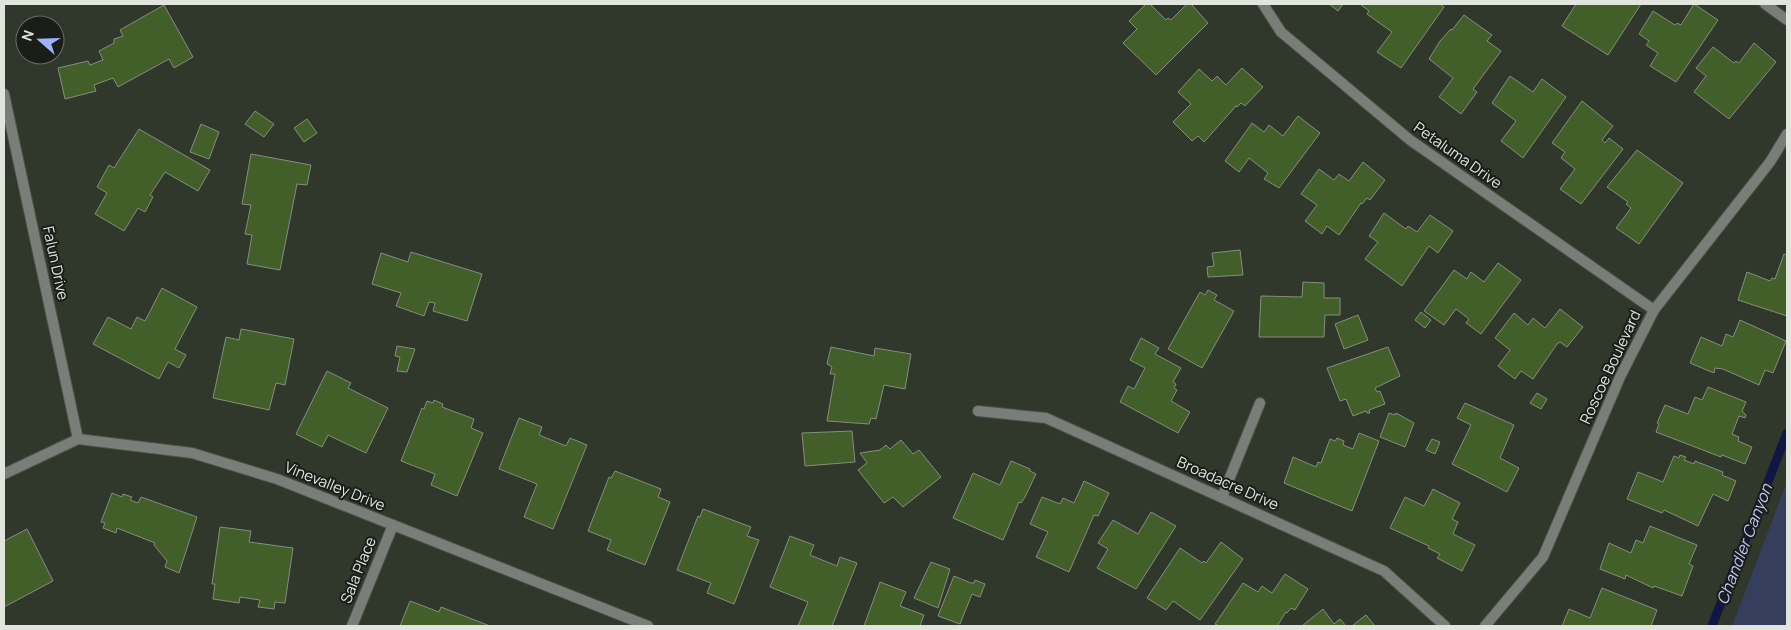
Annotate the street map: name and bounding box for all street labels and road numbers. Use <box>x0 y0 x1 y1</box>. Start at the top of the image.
street label: Petaluma Drive <box>1410 117 1507 193</box>
street label: Falun Drive <box>38 224 74 302</box>
street label: Roscoe Boulevard <box>1574 307 1646 427</box>
street label: Broadacre Drive <box>1174 451 1282 515</box>
street label: Vinevalley Drive <box>282 456 389 516</box>
street label: Sala Place <box>335 533 381 606</box>

